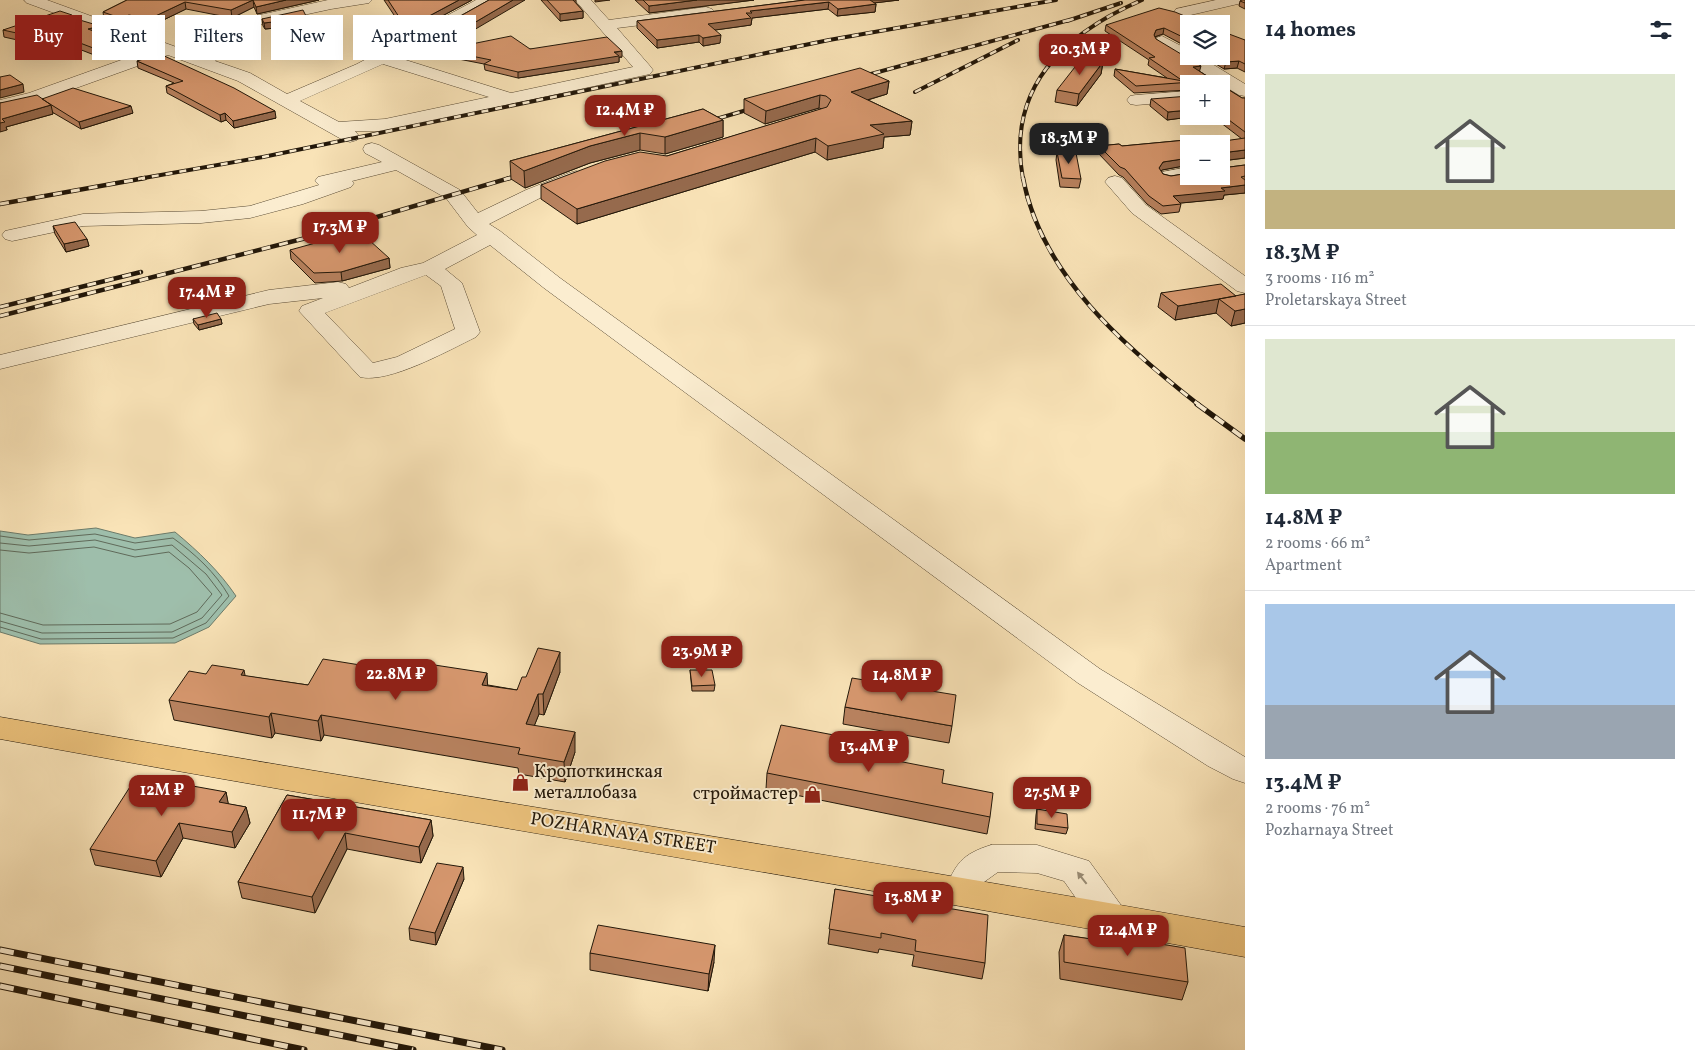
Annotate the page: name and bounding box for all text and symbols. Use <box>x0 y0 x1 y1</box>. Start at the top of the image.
chip: Buy <box>15 15 82 60</box>
chip: Rent <box>92 15 165 60</box>
chip: Filters <box>175 15 261 60</box>
chip: New <box>271 15 343 60</box>
chip: Apartment <box>353 15 476 60</box>
map controls <box>1180 15 1230 185</box>
button: layers <box>1180 15 1230 65</box>
text: 14 homes <box>1265 16 1356 45</box>
icon: filters <box>1647 16 1675 44</box>
pin: 20.3M ₽ <box>1034 34 1126 76</box>
text: 20.3M ₽ <box>1050 39 1110 61</box>
button: + <box>1180 75 1230 125</box>
pin: 12.4M ₽ <box>579 94 671 137</box>
text: 12.4M ₽ <box>596 100 654 122</box>
icon: home <box>1425 106 1515 196</box>
pin: 18.3M ₽ <box>1023 122 1115 165</box>
text: 18.3M ₽ <box>1041 128 1097 150</box>
button: − <box>1180 135 1230 185</box>
pin: 17.3M ₽ <box>294 212 386 254</box>
text: 17.3M ₽ <box>313 217 367 239</box>
text: 18.3M ₽ <box>1265 239 1340 268</box>
text: 3 rooms · 116 m² <box>1265 268 1374 290</box>
pin: 17.4M ₽ <box>161 276 253 319</box>
text: 17.4M ₽ <box>179 282 235 304</box>
text: Proletarskaya Street <box>1265 290 1407 312</box>
icon: home <box>1425 372 1515 462</box>
text: 14.8M ₽ <box>1265 504 1342 533</box>
text: 2 rooms · 66 m² <box>1265 533 1371 555</box>
text: Apartment <box>1265 555 1342 577</box>
pin: 23.9M ₽ <box>656 636 748 678</box>
icon: home <box>1425 637 1515 727</box>
text: 23.9M ₽ <box>672 641 732 663</box>
pin: 22.8M ₽ <box>350 658 442 701</box>
pin: 14.8M ₽ <box>856 660 948 702</box>
text: 22.8M ₽ <box>366 664 426 686</box>
text: 14.8M ₽ <box>872 665 932 687</box>
pin: 13.4M ₽ <box>823 730 915 773</box>
text: 13.4M ₽ <box>840 736 898 758</box>
place label: Кропоткинская металлобаза <box>534 760 663 806</box>
text: 13.4M ₽ <box>1265 769 1342 798</box>
shop icon: Кропоткинская металлобаза <box>510 772 530 792</box>
pin: 12M ₽ <box>127 774 197 817</box>
pin: 27.5M ₽ <box>1006 776 1098 819</box>
text: 12M ₽ <box>140 780 184 802</box>
place label: строймастер <box>693 782 798 807</box>
text: 27.5M ₽ <box>1024 782 1080 804</box>
shop icon: строймастер <box>802 784 822 804</box>
pin: 11.7M ₽ <box>273 798 365 841</box>
text: 2 rooms · 76 m² <box>1265 798 1370 820</box>
text: 11.7M ₽ <box>292 804 346 826</box>
street label: POZHARNAYA STREET <box>528 807 718 861</box>
text: Pozharnaya Street <box>1265 820 1394 842</box>
one-way arrow <box>1077 871 1087 885</box>
pin: 13.8M ₽ <box>867 882 959 924</box>
text: 13.8M ₽ <box>884 887 942 909</box>
pin: 12.4M ₽ <box>1082 914 1174 957</box>
text: 12.4M ₽ <box>1099 920 1157 942</box>

